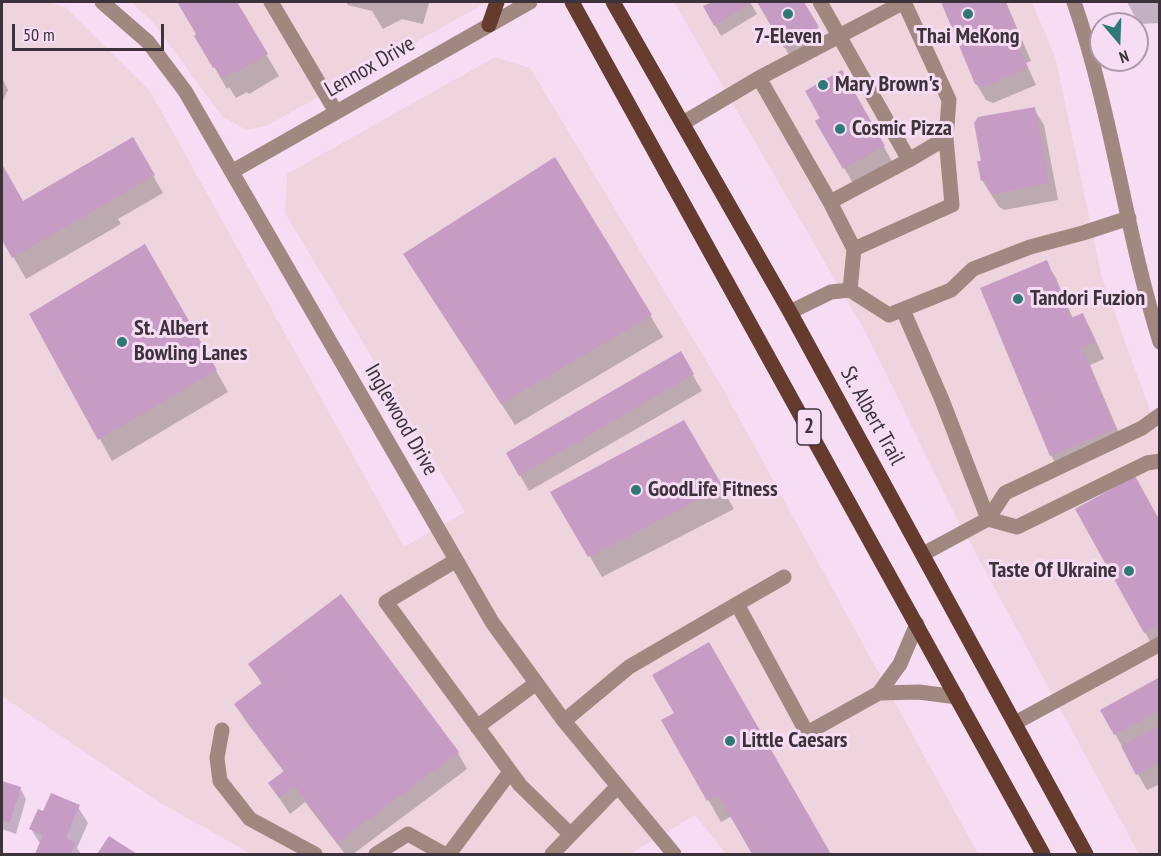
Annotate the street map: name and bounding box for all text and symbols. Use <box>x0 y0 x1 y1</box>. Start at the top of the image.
marker: 7-Eleven <box>781 7 795 21</box>
marker: Thai MeKong <box>961 7 975 21</box>
scale bar <box>15 12 166 50</box>
north arrow <box>1089 12 1149 72</box>
text: 50 m <box>23 23 55 46</box>
place label: 7-Eleven <box>754 24 822 50</box>
place label: Thai MeKong <box>917 24 1019 50</box>
street label: Lennox Drive <box>320 31 420 103</box>
text: N <box>1117 46 1132 68</box>
place label: Mary Brown's <box>835 72 939 98</box>
marker: Mary Brown's <box>816 78 830 92</box>
place label: Cosmic Pizza <box>852 116 952 142</box>
marker: Cosmic Pizza <box>833 122 847 136</box>
place label: Tandori Fuzion <box>1030 286 1145 312</box>
marker: Tandori Fuzion <box>1011 292 1025 306</box>
place label: St. Albert Bowling Lanes <box>134 316 247 368</box>
marker: St. Albert Bowling Lanes <box>115 335 129 349</box>
street label: Inglewood Drive <box>358 360 444 480</box>
street label: St. Albert Trail <box>834 362 910 470</box>
road number: 2 <box>797 409 821 445</box>
place label: GoodLife Fitness <box>648 477 778 503</box>
marker: GoodLife Fitness <box>629 483 643 497</box>
place label: Taste Of Ukraine <box>989 558 1117 584</box>
marker: Taste Of Ukraine <box>1122 564 1136 578</box>
place label: Little Caesars <box>742 728 848 754</box>
marker: Little Caesars <box>723 734 737 748</box>

